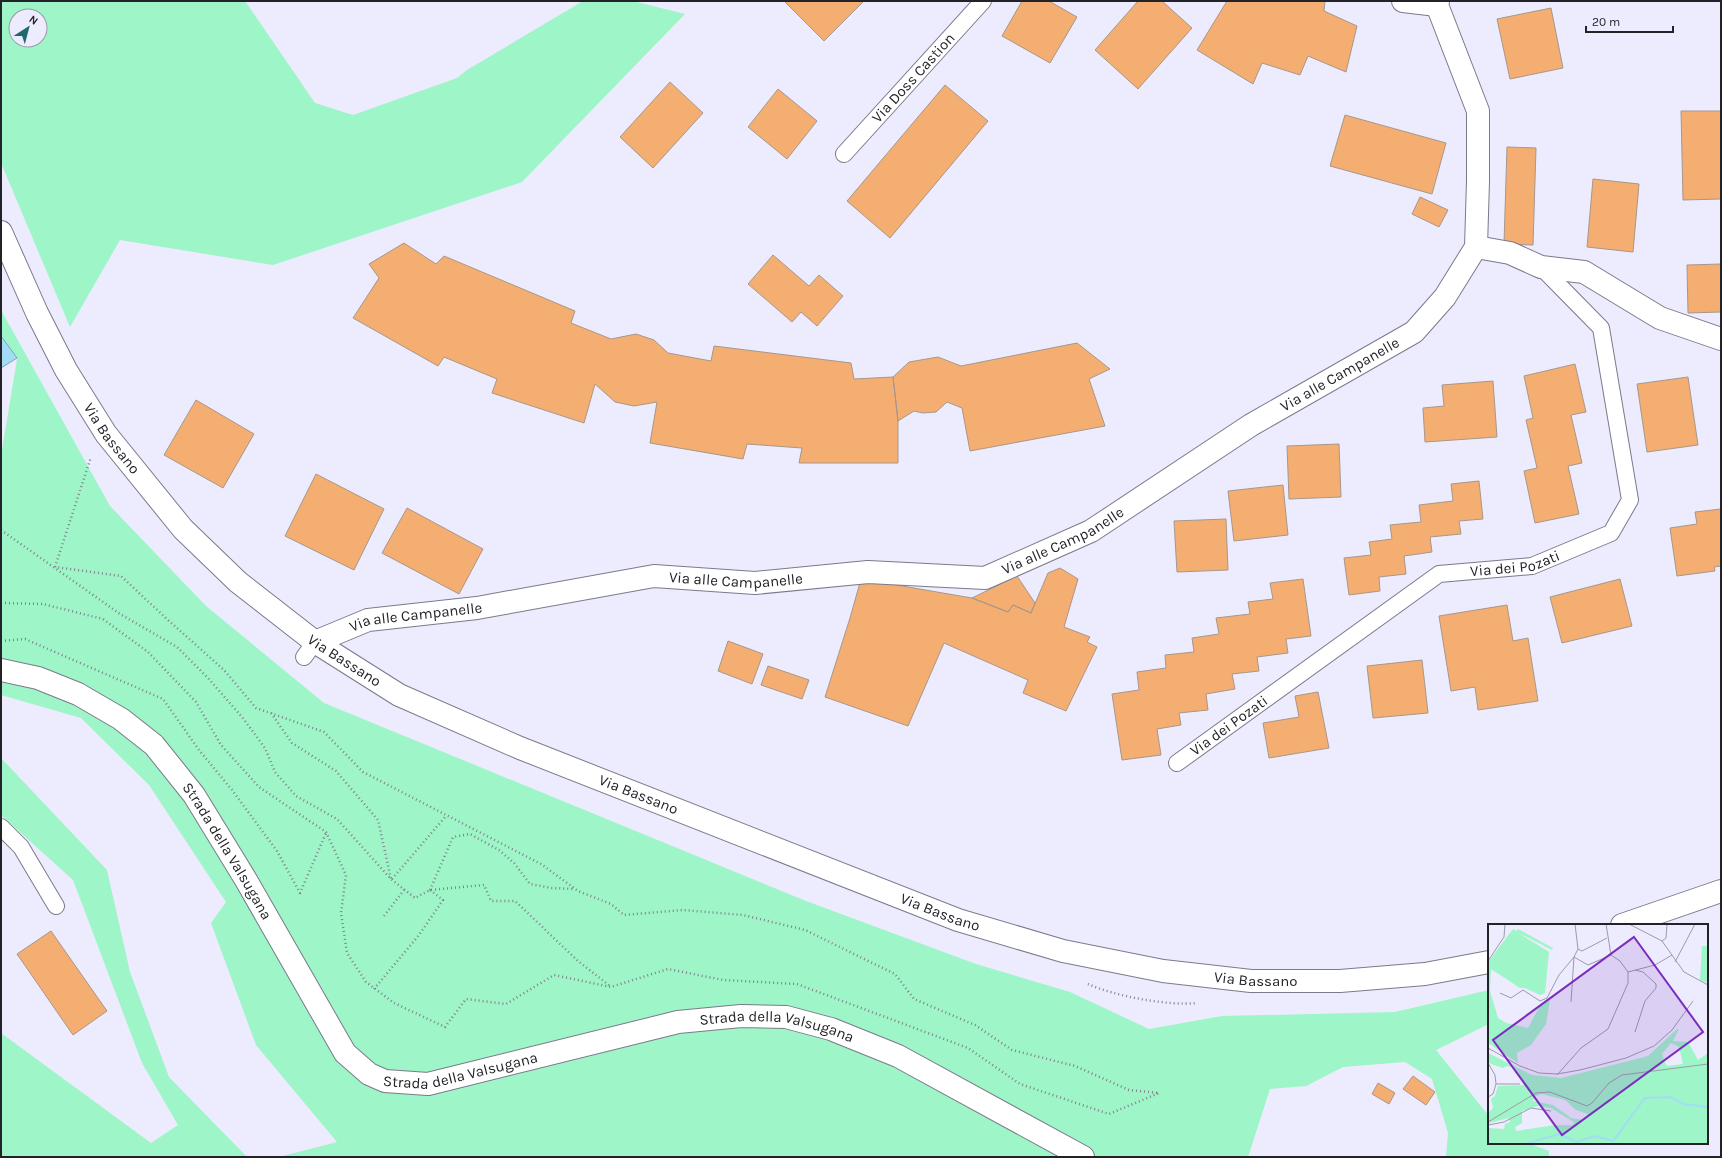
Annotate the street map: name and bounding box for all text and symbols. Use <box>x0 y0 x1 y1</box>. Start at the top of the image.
north arrow <box>8 8 48 48</box>
scale bar <box>1586 8 1673 34</box>
text: N <box>27 13 41 28</box>
text: 20 m <box>1592 15 1620 29</box>
street label: Via Doss Castion <box>868 29 959 126</box>
street label: Via alle Campanelle <box>1277 333 1403 415</box>
street label: Via Bassano <box>80 400 144 478</box>
street label: Via alle Campanelle <box>999 503 1127 578</box>
street label: Via dei Pozati <box>1469 546 1563 580</box>
street label: Via alle Campanelle <box>668 568 804 592</box>
street label: Via alle Campanelle <box>347 598 484 636</box>
street label: Via Bassano <box>304 630 384 690</box>
street label: Via dei Pozati <box>1187 692 1271 760</box>
street label: Via Bassano <box>596 771 681 818</box>
street label: Strada della Valsugana <box>179 779 276 923</box>
street label: Via Bassano <box>898 889 982 935</box>
inset map <box>1488 924 1708 1144</box>
street label: Via Bassano <box>1213 968 1297 990</box>
street label: Strada della Valsugana <box>699 1007 857 1046</box>
street label: Strada della Valsugana <box>383 1048 539 1093</box>

